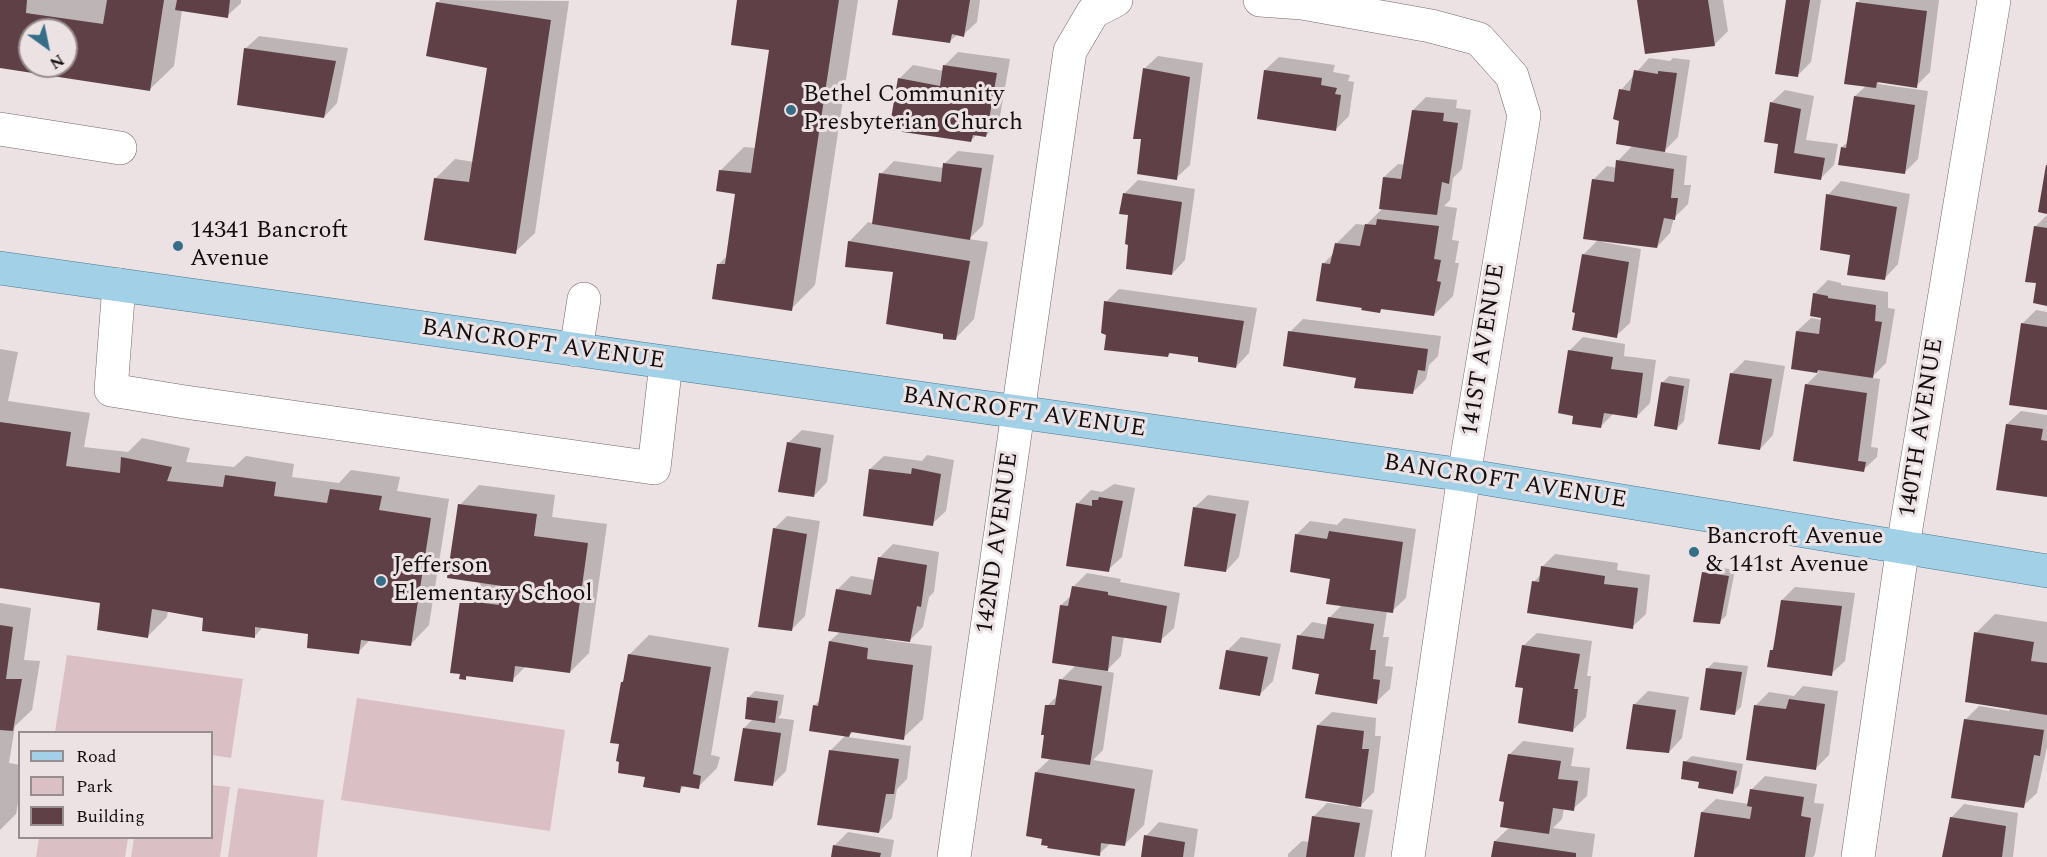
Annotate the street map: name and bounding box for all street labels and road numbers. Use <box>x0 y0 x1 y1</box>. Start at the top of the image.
street label: 141ST AVENUE <box>1457 262 1513 438</box>
street label: BANCROFT AVENUE <box>420 315 666 377</box>
street label: 140TH AVENUE <box>1895 336 1951 520</box>
street label: BANCROFT AVENUE <box>901 383 1147 445</box>
street label: 142ND AVENUE <box>972 450 1026 636</box>
street label: BANCROFT AVENUE <box>1382 450 1628 516</box>

